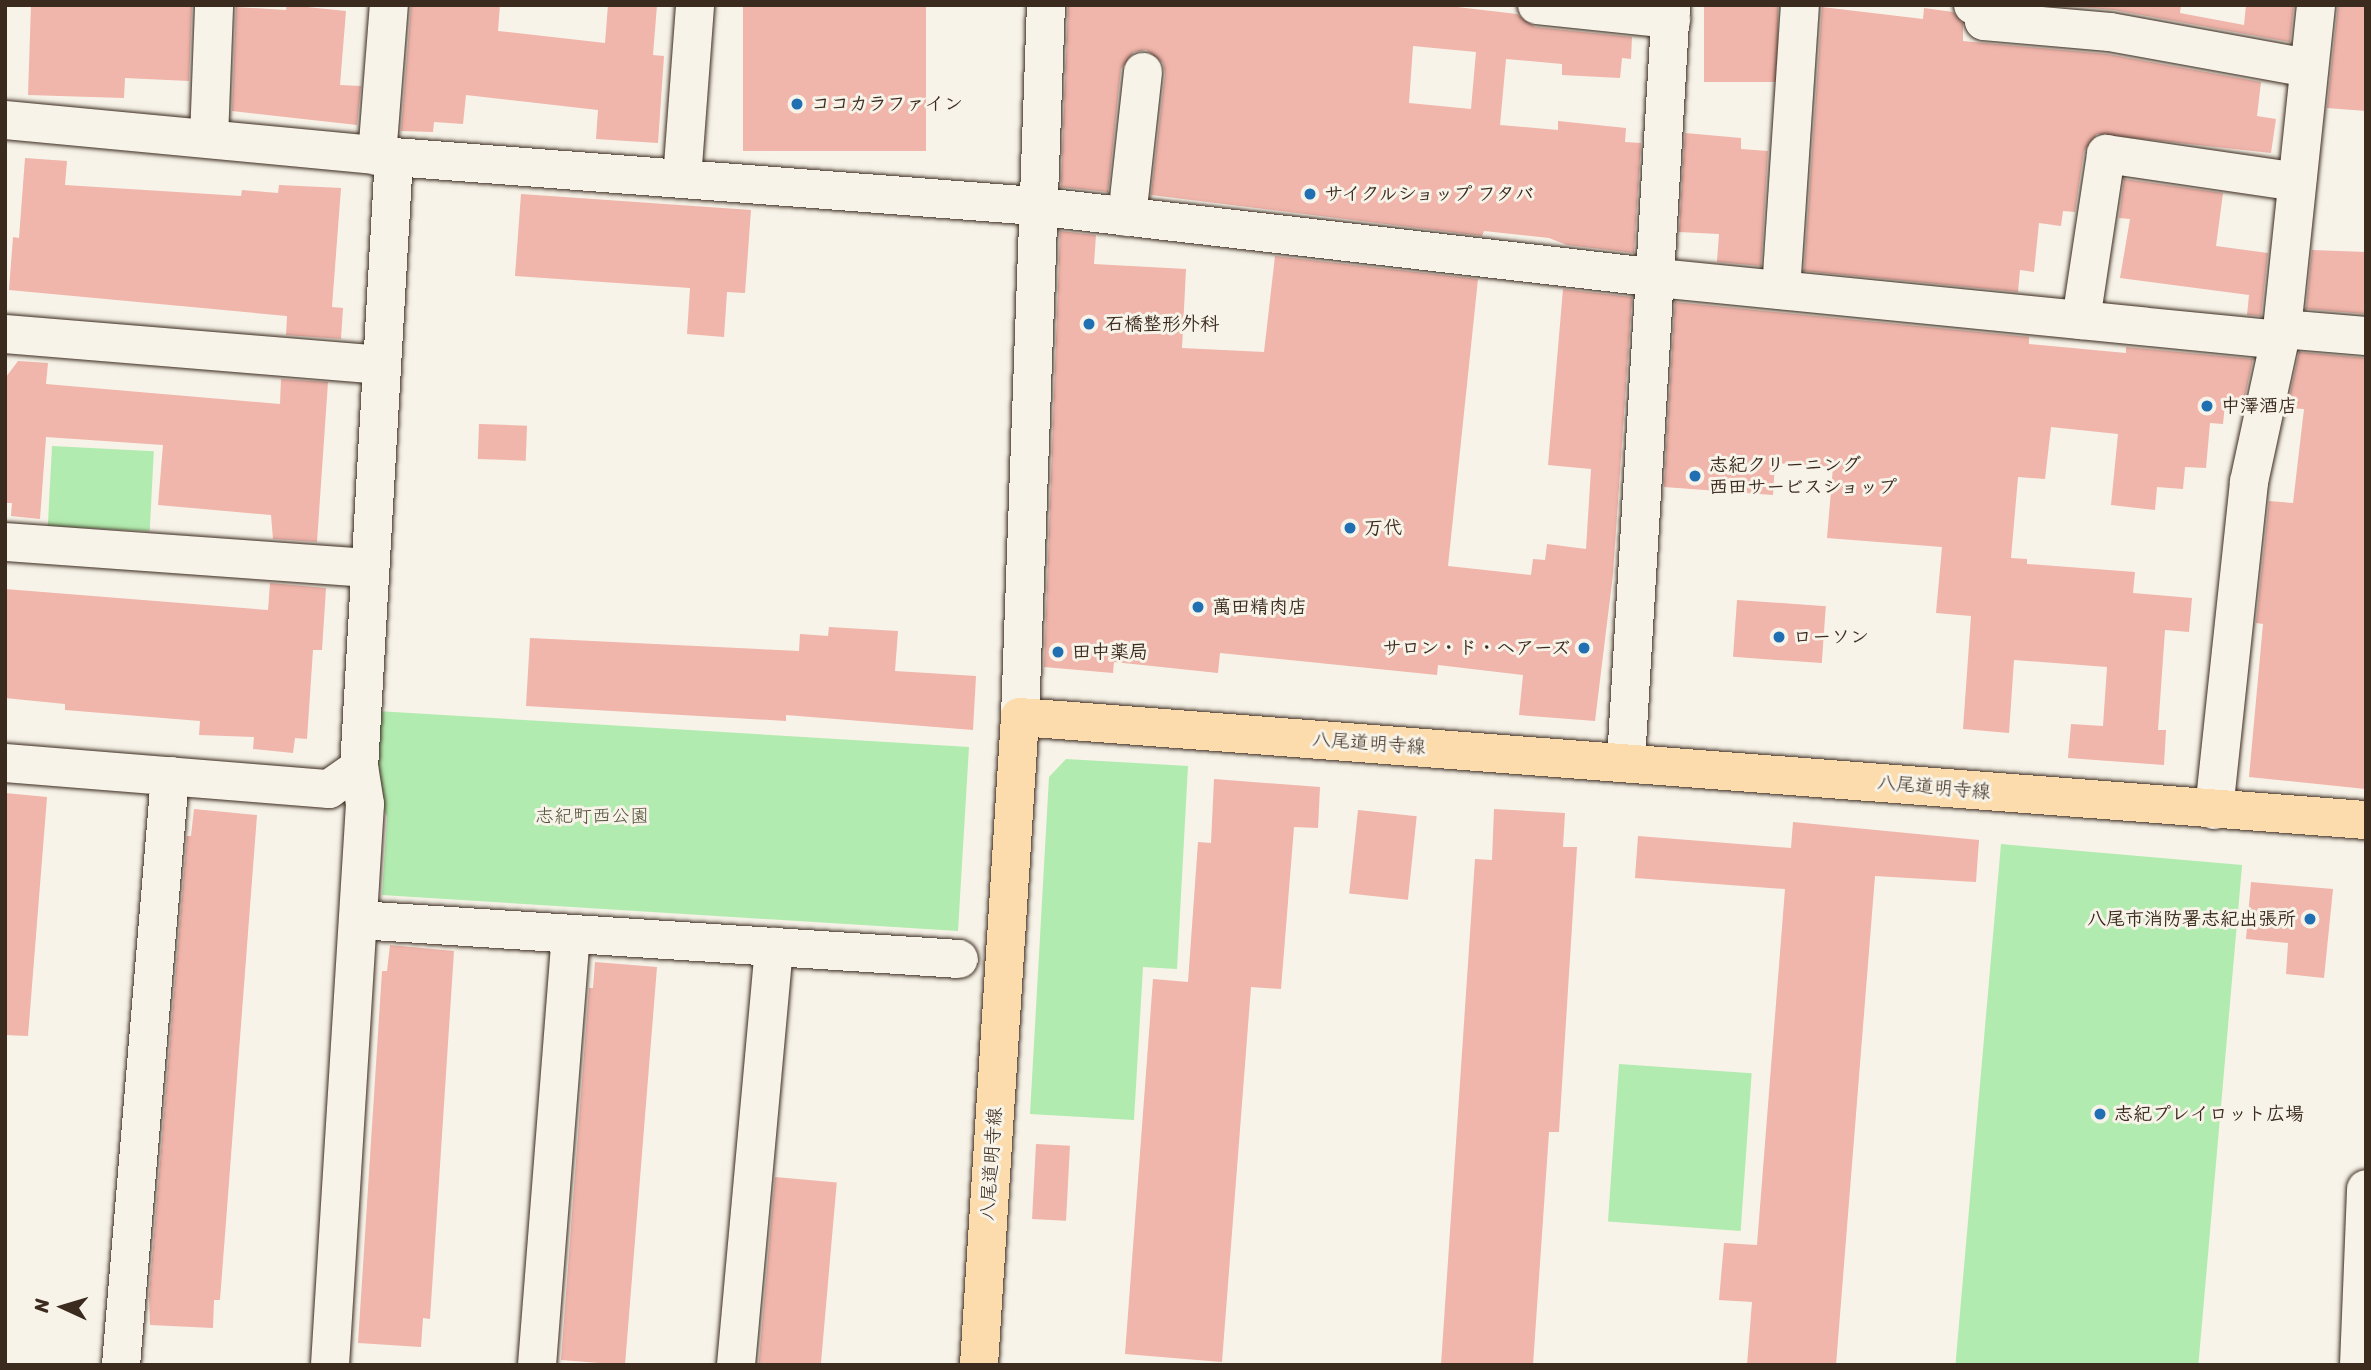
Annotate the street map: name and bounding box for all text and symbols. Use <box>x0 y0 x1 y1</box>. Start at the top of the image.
place label: ココカラファイン <box>811 93 963 115</box>
marker: ココカラファイン <box>789 96 805 112</box>
place label: サイクルショップ フタバ <box>1324 183 1538 205</box>
marker: サイクルショップ フタバ <box>1302 186 1318 202</box>
place label: 石橋整形外科 <box>1105 313 1219 335</box>
marker: 石橋整形外科 <box>1079 314 1099 334</box>
place label: 中澤酒店 <box>2221 395 2297 417</box>
marker: 中澤酒店 <box>2199 398 2215 414</box>
place label: 志紀クリーニング 西田サービスショップ <box>1709 454 1899 498</box>
marker: 志紀クリーニング 西田サービスショップ <box>1687 468 1703 484</box>
place label: 万代 <box>1364 517 1402 539</box>
marker: 万代 <box>1342 520 1358 536</box>
place label: 萬田精肉店 <box>1212 596 1307 618</box>
marker: 萬田精肉店 <box>1190 599 1206 615</box>
place label: ローソン <box>1793 626 1869 648</box>
marker: ローソン <box>1771 629 1787 645</box>
place label: サロン・ド・ヘアーズ <box>1381 637 1570 659</box>
marker: サロン・ド・ヘアーズ <box>1576 640 1592 656</box>
place label: 田中薬局 <box>1072 641 1148 663</box>
marker: 田中薬局 <box>1050 644 1066 660</box>
street label: 八尾道明寺線 <box>1311 728 1427 758</box>
street label: 八尾道明寺線 <box>1876 771 1992 803</box>
park label: 志紀町西公園 <box>535 805 649 827</box>
place label: 八尾市消防署志紀出張所 <box>2087 908 2296 930</box>
marker: 八尾市消防署志紀出張所 <box>2302 911 2318 927</box>
place label: 志紀プレイロット広場 <box>2114 1103 2304 1125</box>
street label: 八尾道明寺線 <box>976 1106 1006 1222</box>
marker: 志紀プレイロット広場 <box>2092 1106 2108 1122</box>
north arrow <box>28 1272 98 1342</box>
text: N <box>25 1298 58 1313</box>

